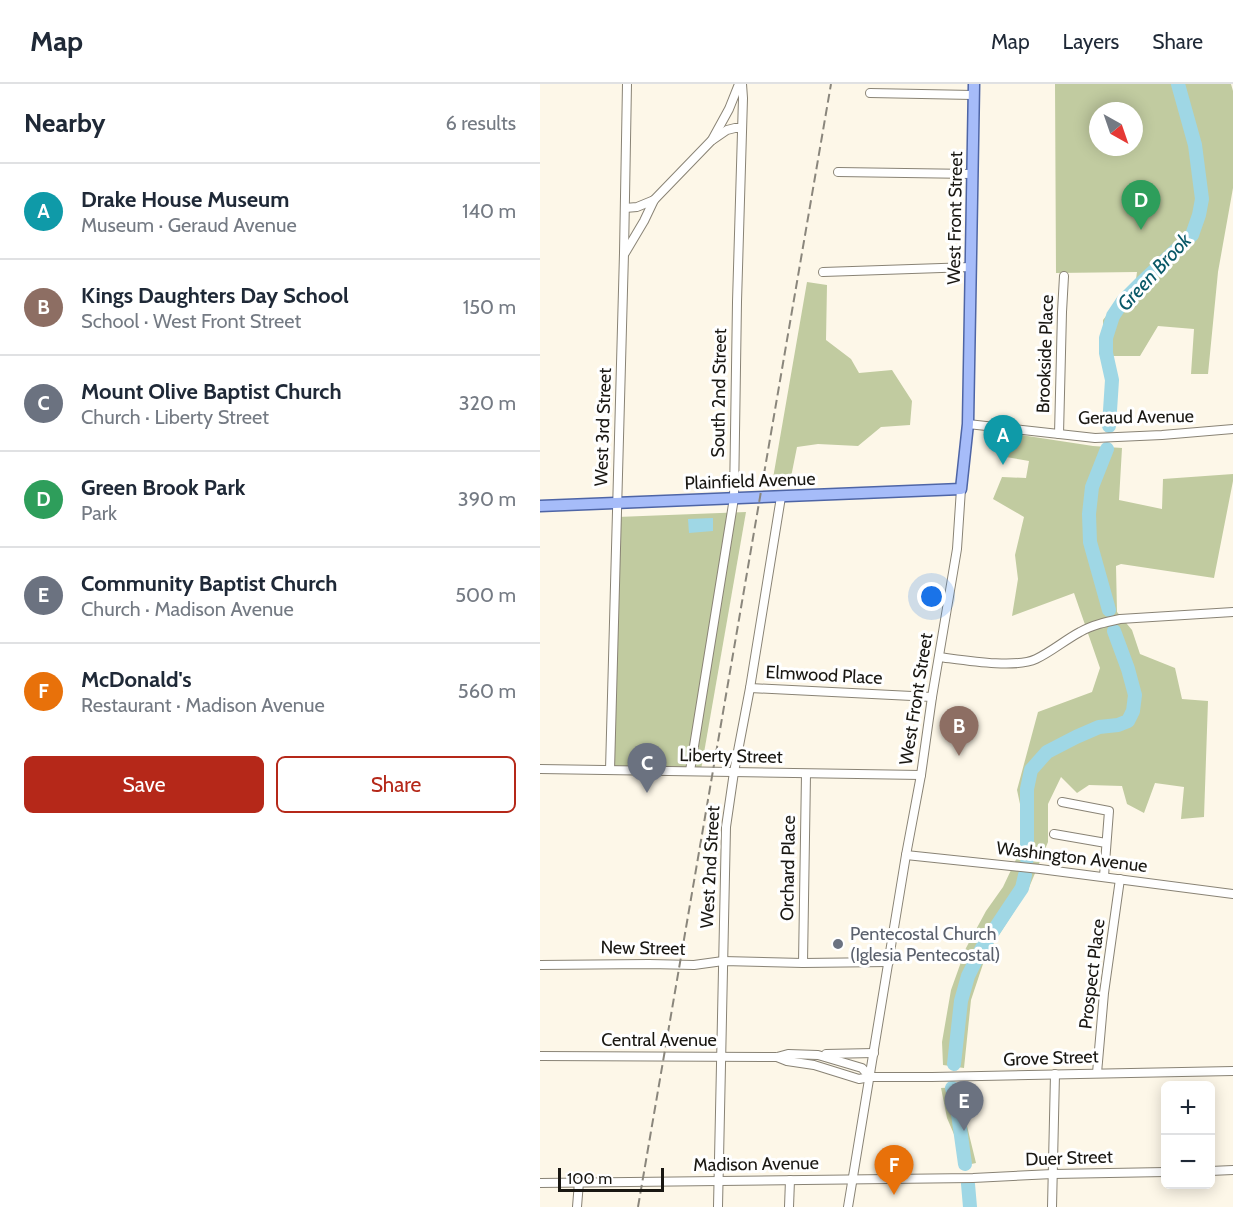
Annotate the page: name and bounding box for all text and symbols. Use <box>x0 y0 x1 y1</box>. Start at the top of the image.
text: Map <box>30 24 83 58</box>
text: Map <box>991 29 1030 54</box>
text: Layers <box>1063 29 1119 54</box>
text: Share <box>1152 29 1203 54</box>
north arrow <box>1089 102 1143 156</box>
text: Nearby <box>24 107 105 139</box>
text: 6 results <box>445 111 516 135</box>
street label: West Front Street <box>943 151 967 285</box>
pin: D <box>1122 180 1160 230</box>
text: Drake House Museum <box>81 186 289 213</box>
text: A <box>37 199 50 223</box>
text: 140 m <box>462 199 516 223</box>
text: Museum · Geraud Avenue <box>81 213 297 237</box>
water label: Green Brook <box>1112 227 1197 316</box>
text: Kings Daughters Day School <box>81 282 349 309</box>
street label: Brookside Place <box>1032 294 1058 414</box>
text: B <box>37 295 50 319</box>
text: 150 m <box>463 295 516 319</box>
text: School · West Front Street <box>81 309 301 333</box>
street label: South 2nd Street <box>707 328 731 458</box>
street label: West 3rd Street <box>590 367 616 487</box>
text: Mount Olive Baptist Church <box>81 378 342 405</box>
text: C <box>37 391 50 415</box>
text: 320 m <box>459 391 516 415</box>
text: Church · Liberty Street <box>81 405 269 429</box>
street label: Geraud Avenue <box>1078 405 1194 429</box>
pin: A <box>984 416 1022 465</box>
street label: Plainfield Avenue <box>684 468 816 494</box>
text: Green Brook Park <box>81 474 245 501</box>
text: D <box>36 487 51 511</box>
text: 390 m <box>458 487 516 511</box>
text: Park <box>81 501 117 525</box>
text: Community Baptist Church <box>81 570 337 597</box>
your location <box>917 582 946 611</box>
text: E <box>38 583 49 607</box>
text: 500 m <box>455 583 516 607</box>
text: Church · Madison Avenue <box>81 597 294 621</box>
street label: West Front Street <box>895 631 937 767</box>
street label: Elmwood Place <box>765 661 883 689</box>
text: McDonald's <box>81 666 192 693</box>
text: F <box>38 679 49 703</box>
text: 560 m <box>458 679 516 703</box>
text: Restaurant · Madison Avenue <box>81 693 325 717</box>
pin: B <box>940 706 978 756</box>
pin: C <box>628 744 666 793</box>
street label: Liberty Street <box>679 744 783 768</box>
button: Save <box>24 756 264 813</box>
button: Share <box>276 756 516 813</box>
street label: West 2nd Street <box>696 805 724 929</box>
street label: Orchard Place <box>776 815 800 921</box>
street label: Washington Avenue <box>995 837 1149 877</box>
street label: Prospect Place <box>1074 918 1110 1030</box>
place label: Pentecostal Church (Iglesia Pentecostal) <box>850 923 1000 966</box>
street label: New Street <box>600 936 686 960</box>
marker: Pentecostal Church (Iglesia Pentecostal) <box>831 937 845 951</box>
street label: Central Avenue <box>601 1029 717 1051</box>
street label: Grove Street <box>1003 1045 1099 1071</box>
map controls <box>1161 1081 1215 1189</box>
button: + <box>1161 1081 1215 1135</box>
pin: E <box>944 1082 984 1131</box>
button: − <box>1161 1135 1215 1189</box>
street label: Duer Street <box>1025 1145 1113 1171</box>
pin: F <box>874 1146 914 1195</box>
street label: Madison Avenue <box>693 1152 819 1176</box>
scale bar <box>558 1165 664 1192</box>
text: 100 m <box>567 1169 612 1188</box>

